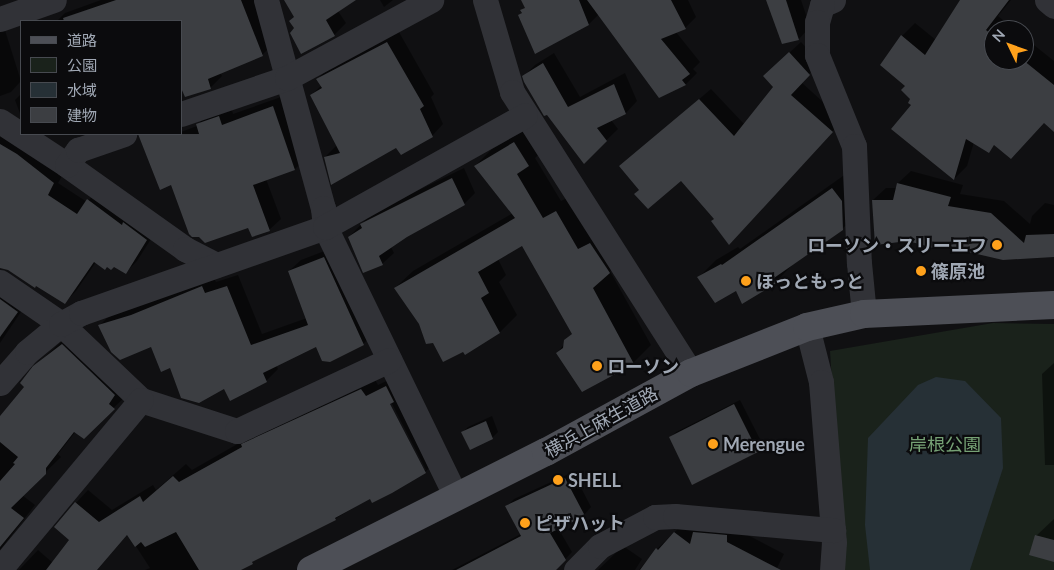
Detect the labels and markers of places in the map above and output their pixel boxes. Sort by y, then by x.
place label: ローソン・スリーエフ [807,234,987,256]
marker: ローソン・スリーエフ [991,239,1003,251]
place label: 篠原池 [931,260,985,282]
marker: 篠原池 [915,265,927,277]
place label: ほっともっと [756,270,864,292]
marker: ほっともっと [740,275,752,287]
place label: ローソン [607,355,679,377]
marker: ローソン [591,360,603,372]
place label: Merengue [723,433,805,455]
marker: Merengue [707,438,719,450]
place label: SHELL [568,469,621,491]
marker: SHELL [552,474,564,486]
place label: ピザハット [535,512,625,534]
marker: ピザハット [519,517,531,529]

